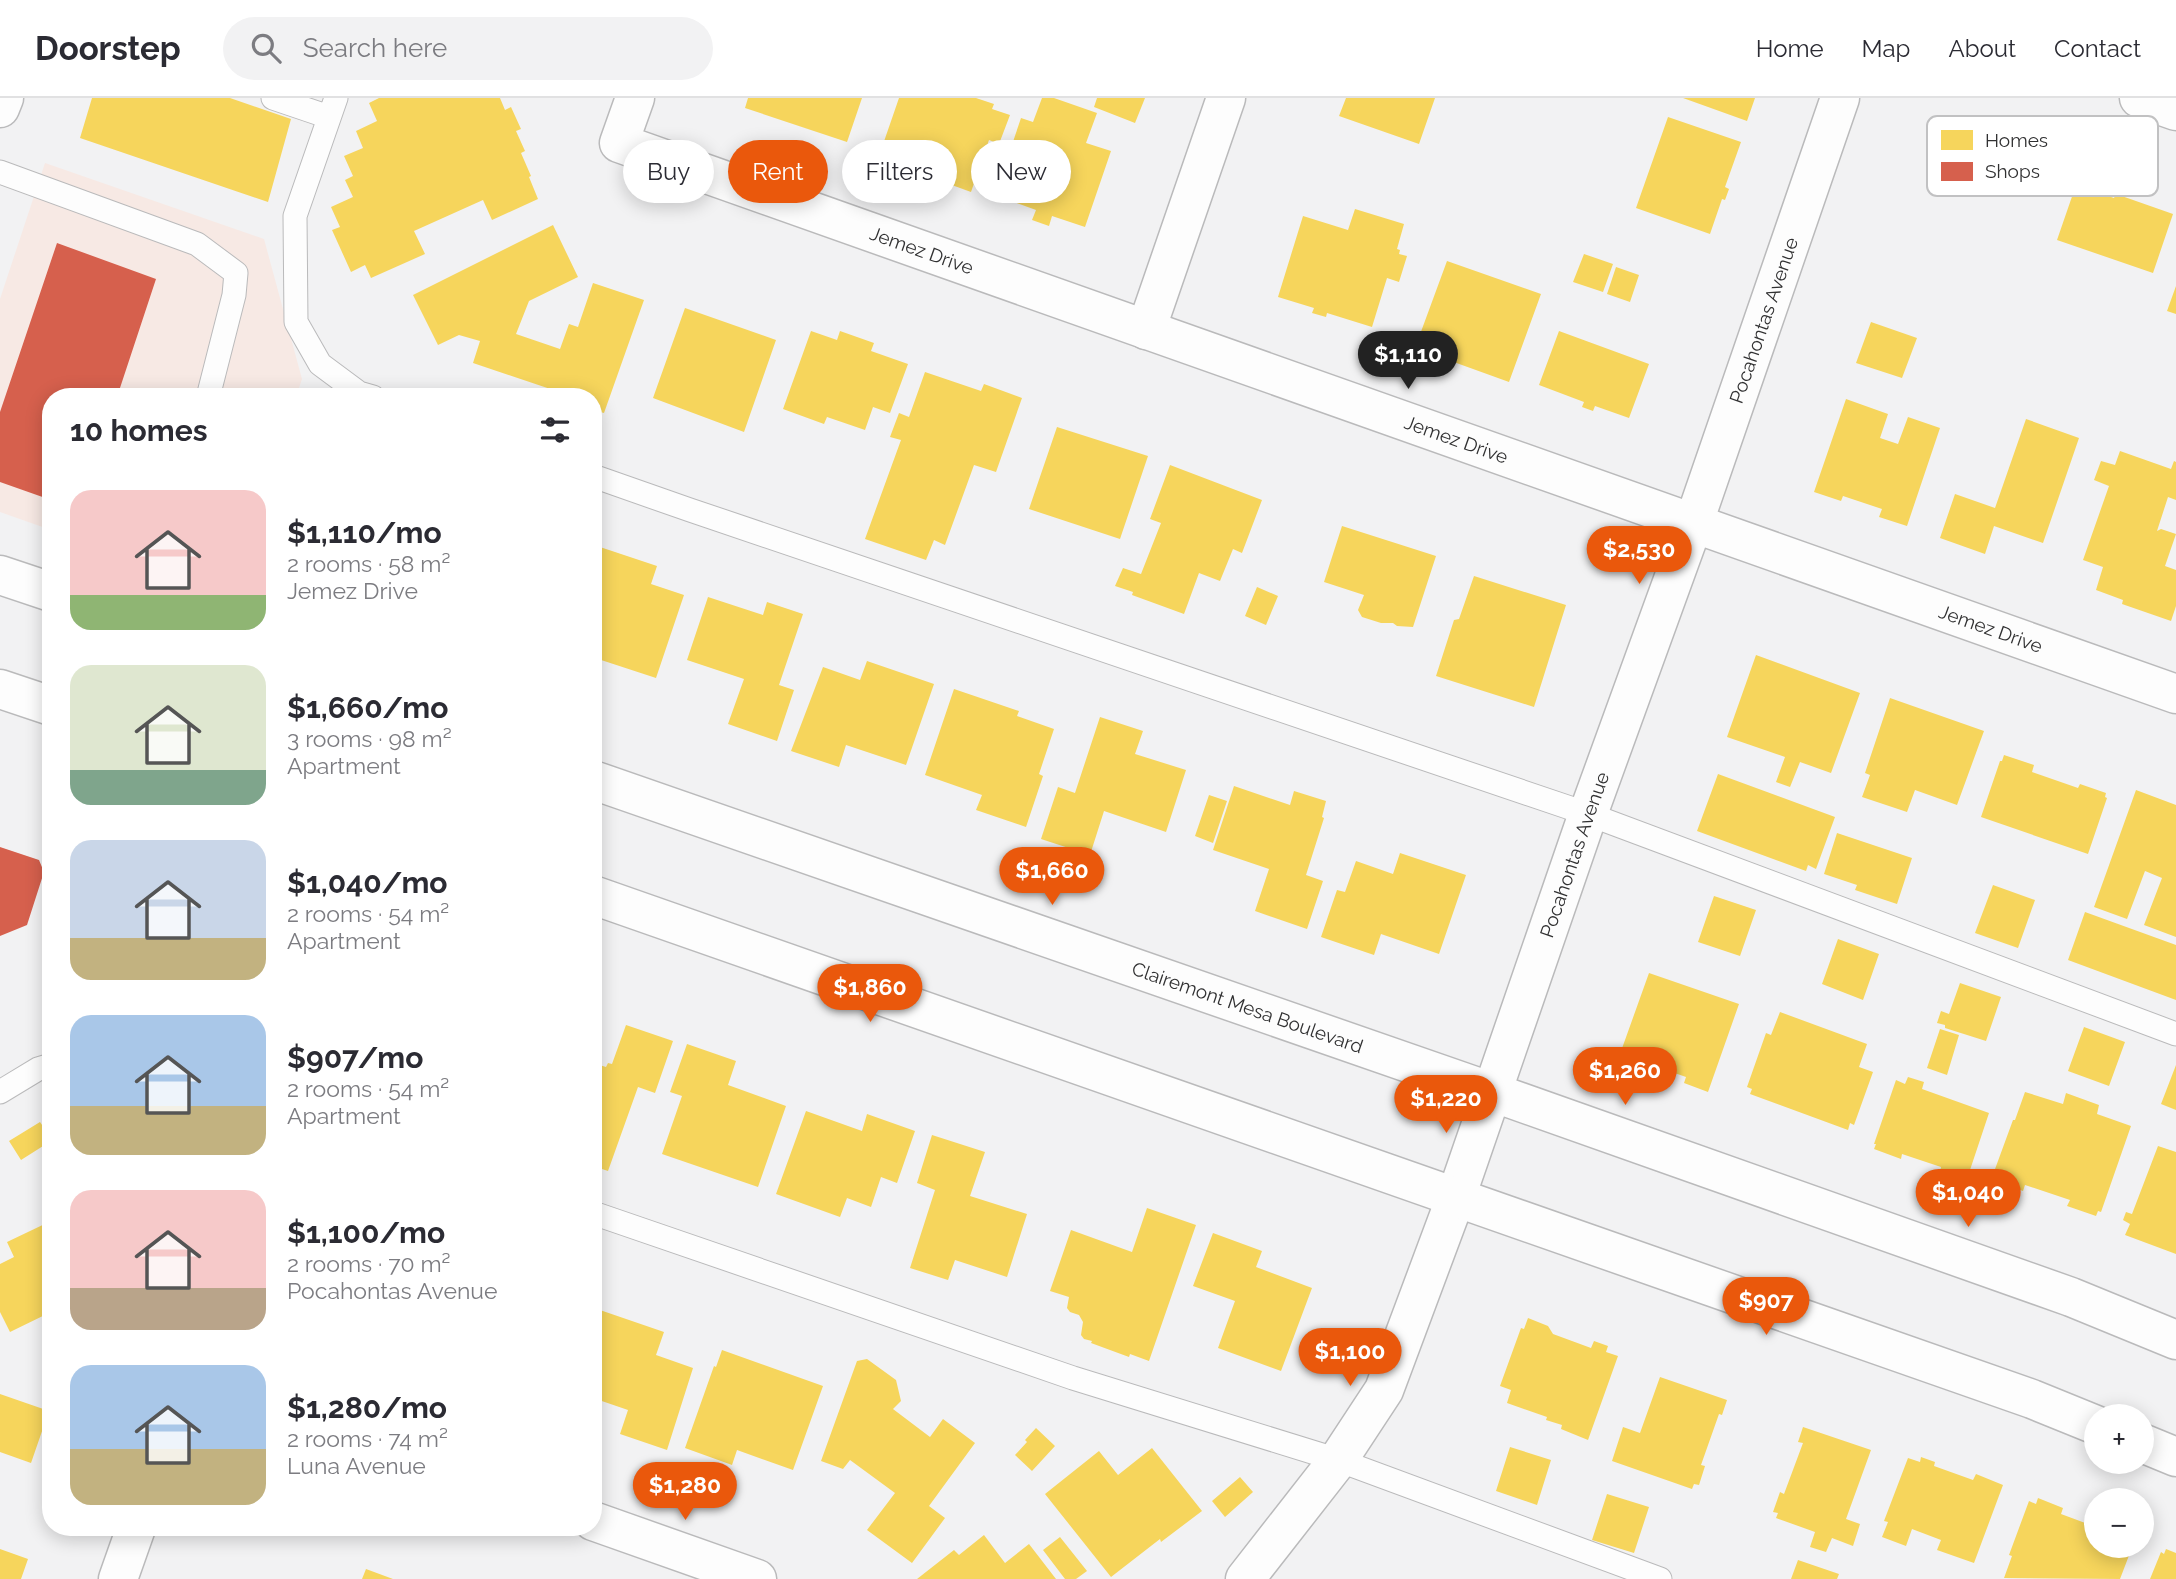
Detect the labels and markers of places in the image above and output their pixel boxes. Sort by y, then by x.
pin: $1,110 [1351,331,1465,391]
pin: $2,530 [1582,526,1696,586]
pin: $1,660 [995,848,1109,907]
pin: $1,860 [813,964,927,1024]
pin: $1,260 [1568,1048,1682,1107]
pin: $1,220 [1389,1076,1503,1135]
pin: $1,040 [1911,1170,2025,1229]
pin: $907 [1725,1278,1807,1337]
pin: $1,100 [1293,1328,1407,1388]
pin: $1,280 [628,1462,742,1522]

